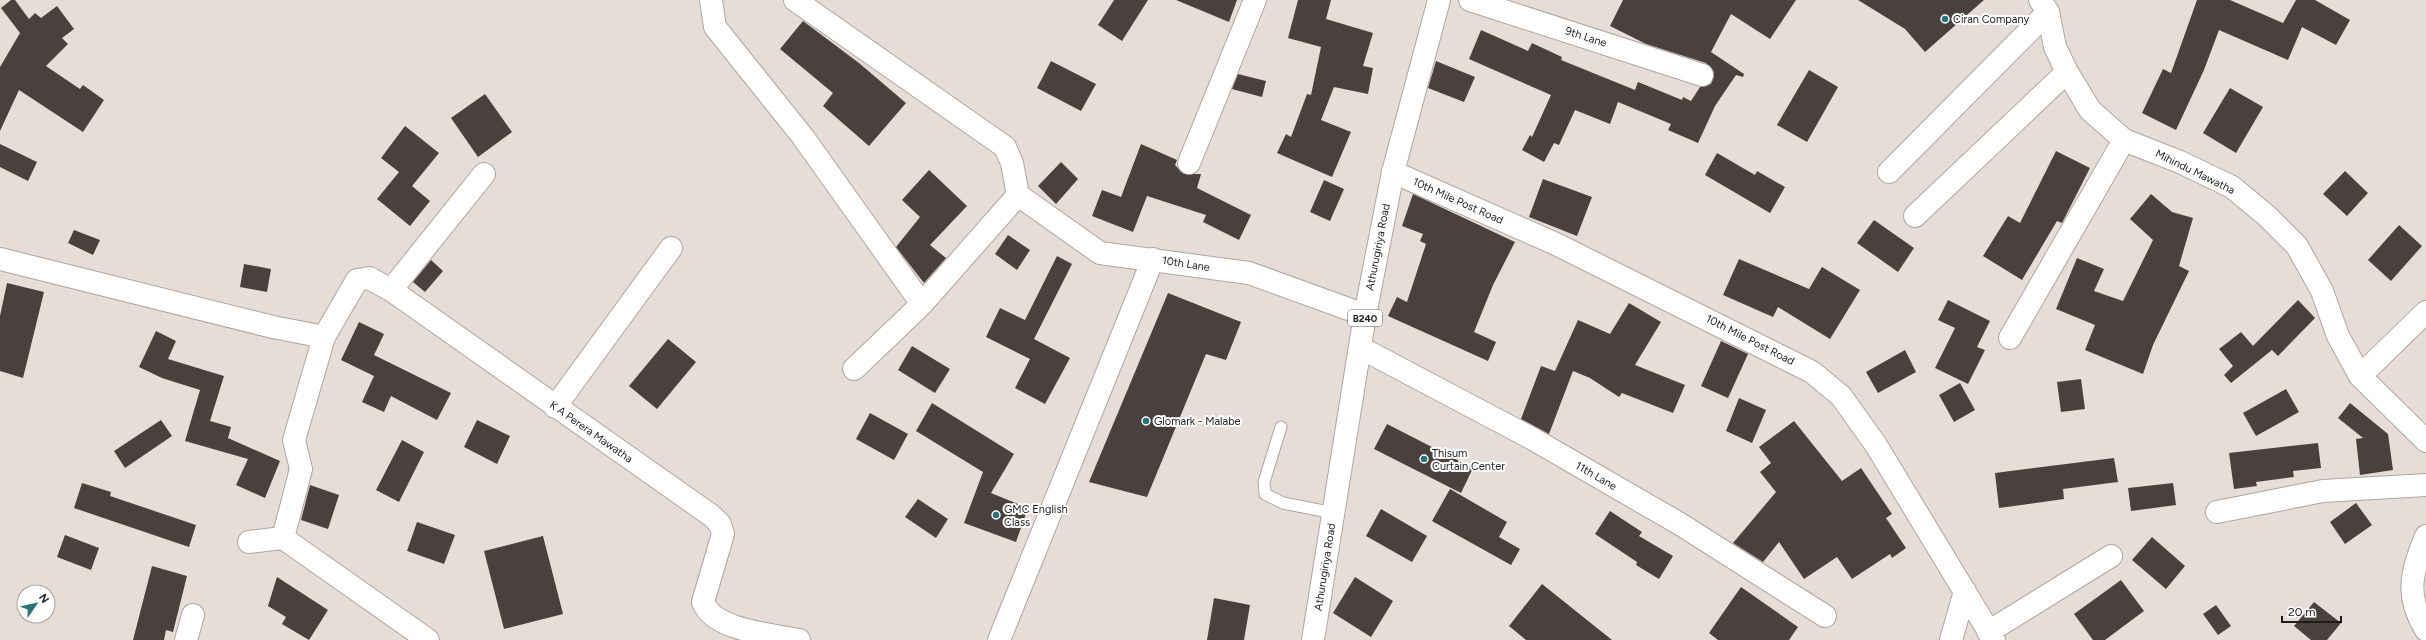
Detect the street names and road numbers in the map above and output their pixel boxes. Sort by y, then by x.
street label: 9th Lane [1564,24,1608,50]
street label: Mihindu Mawatha [2153,147,2237,197]
street label: 10th Mile Post Road [1411,175,1505,227]
street label: Athurugiriya Road [1363,202,1393,292]
street label: 10th Lane [1161,254,1211,274]
road number: B240 [1348,310,1382,326]
street label: 10th Mile Post Road [1704,312,1796,368]
street label: K A Perera Mawatha [547,398,635,466]
street label: 11th Lane [1573,459,1619,493]
street label: Athurugiriya Road [1312,522,1338,612]

